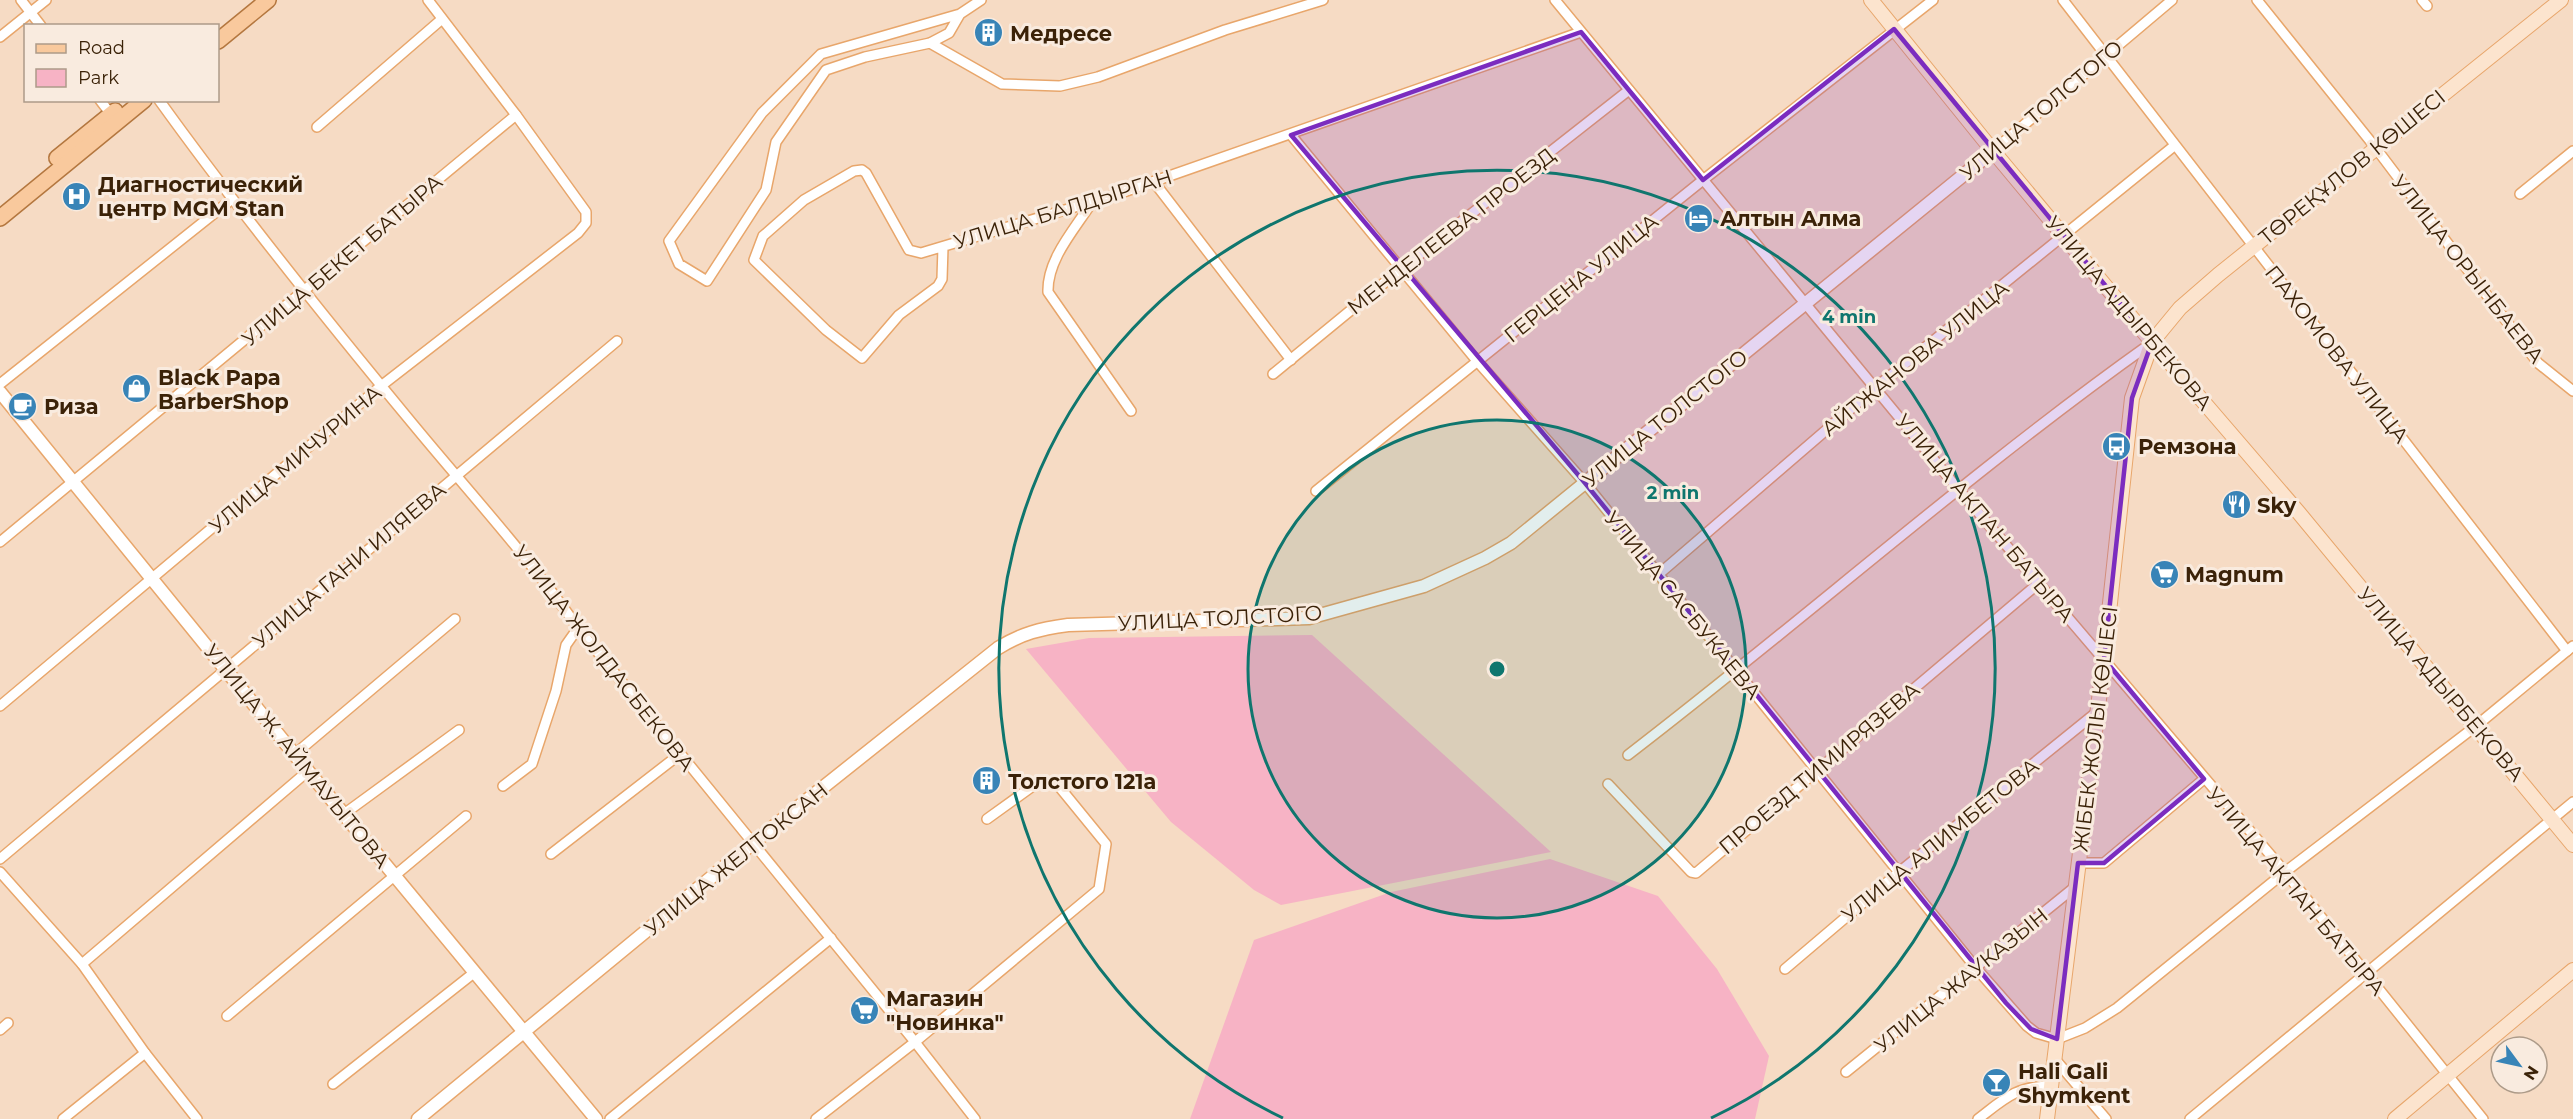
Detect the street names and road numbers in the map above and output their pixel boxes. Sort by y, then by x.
street label: УЛИЦА ТОЛСТОГО [1955,35,2127,185]
street label: ТӨРЕҚҰЛОВ КӨШЕСІ [2254,84,2450,250]
street label: МЕНДЕЛЕЕВА ПРОЕЗД [1342,142,1560,320]
street label: УЛИЦА БАЛДЫРГАН [951,164,1175,254]
street label: УЛИЦА БЕКЕТ БАТЫРА [237,169,448,351]
street label: УЛИЦА ОРЫНБАЕВА [2387,170,2550,369]
street label: ГЕРЦЕНА УЛИЦА [1499,208,1663,348]
street label: УЛИЦА АДЫРБЕКОВА [2040,211,2218,416]
street label: ПАХОМОВА УЛИЦА [2260,260,2414,448]
street label: АЙТЖАНОВА УЛИЦА [1816,275,2014,441]
street label: УЛИЦА ТОЛСТОГО [1578,344,1752,492]
street label: УЛИЦА МИЧУРИНА [204,379,386,538]
street label: УЛИЦА АКПАН БАТЫРА [1890,409,2080,628]
street label: УЛИЦА ГАНИ ИЛЯЕВА [247,477,451,653]
street label: УЛИЦА САСБУКАЕВА [1599,506,1767,704]
street label: УЛИЦА ЖОЛДАСБЕКОВА [508,540,700,776]
street label: УЛИЦА АДЫРБЕКОВА [2352,582,2530,787]
street label: УЛИЦА ТОЛСТОГО [1117,600,1323,636]
street label: ЖІБЕК ЖОЛЫ КӨШЕСІ [2067,605,2123,853]
street label: УЛИЦА Ж. АЙМАУЫТОВА [199,639,395,873]
street label: ПРОЕЗД ТИМИРЯЗЕВА [1714,676,1925,859]
street label: УЛИЦА АЛИМБЕТОВА [1837,753,2044,927]
street label: УЛИЦА ЖЕЛТОКСАН [639,777,833,941]
street label: УЛИЦА АКПАН БАТЫРА [2201,782,2391,1001]
street label: УЛИЦА ЖАУКАЗЫН [1869,902,2053,1058]

